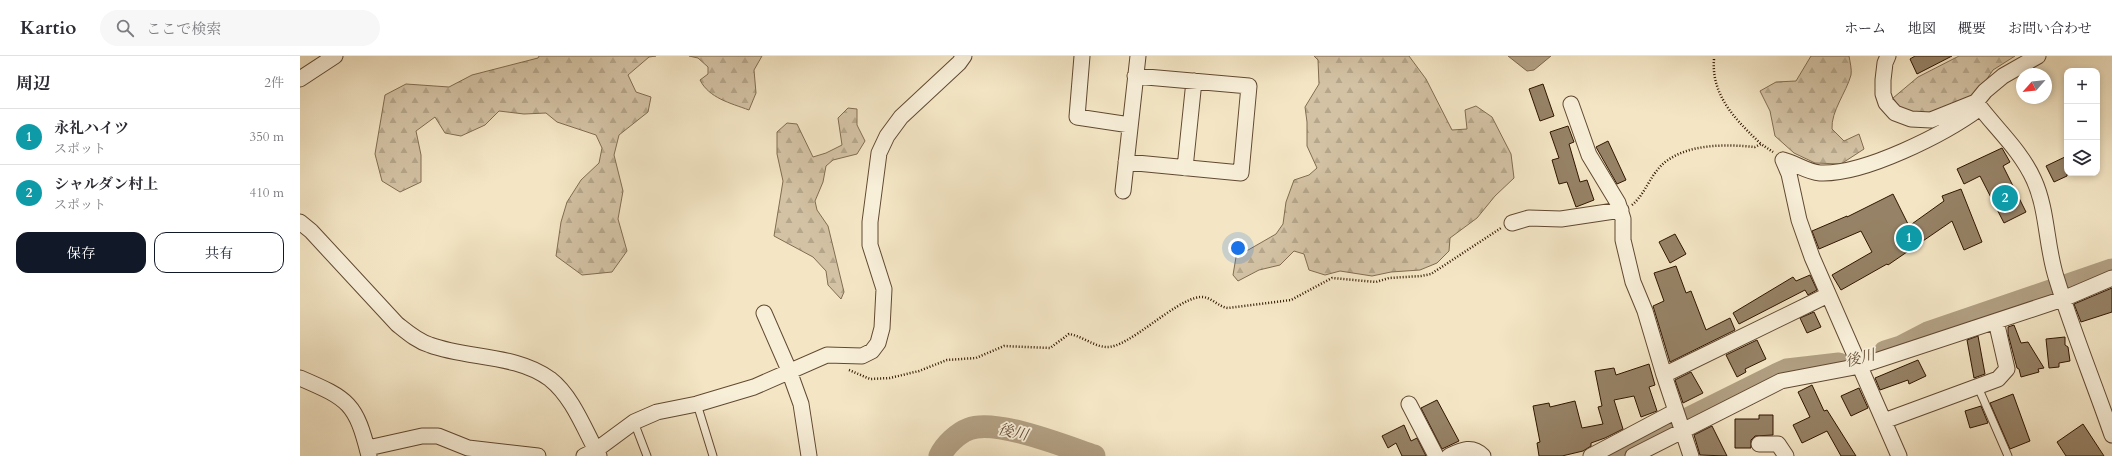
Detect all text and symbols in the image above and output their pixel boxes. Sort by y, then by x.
search box [100,10,380,46]
text: Kartio [20,15,76,41]
icon: search [114,17,136,39]
text: ここで検索 [146,19,221,39]
text: ホーム [1844,19,1886,38]
text: 地図 [1908,19,1936,38]
text: 概要 [1958,19,1986,38]
text: お問い合わせ [2008,19,2092,38]
north arrow [2016,68,2052,104]
map controls [2064,68,2100,176]
button: + [2064,68,2100,104]
text: 周辺 [16,72,50,95]
text: 2件 [264,74,284,92]
button: − [2064,104,2100,140]
text: 永礼ハイツ [54,118,129,138]
text: 1 [26,128,32,146]
text: 350 m [250,128,284,146]
text: スポット [54,140,106,158]
button: layers [2064,140,2100,176]
text: シャルダン村上 [54,174,158,194]
pin: 2 [1992,183,2018,213]
text: 2 [26,184,32,202]
text: 410 m [250,184,284,202]
text: スポット [54,196,106,214]
pin: 1 [1896,223,1922,253]
button: 保存 [16,232,146,273]
button: 共有 [154,232,284,273]
your location [1228,238,1248,258]
water label: 後川 [1843,344,1879,371]
water label: 後川 [996,419,1032,446]

